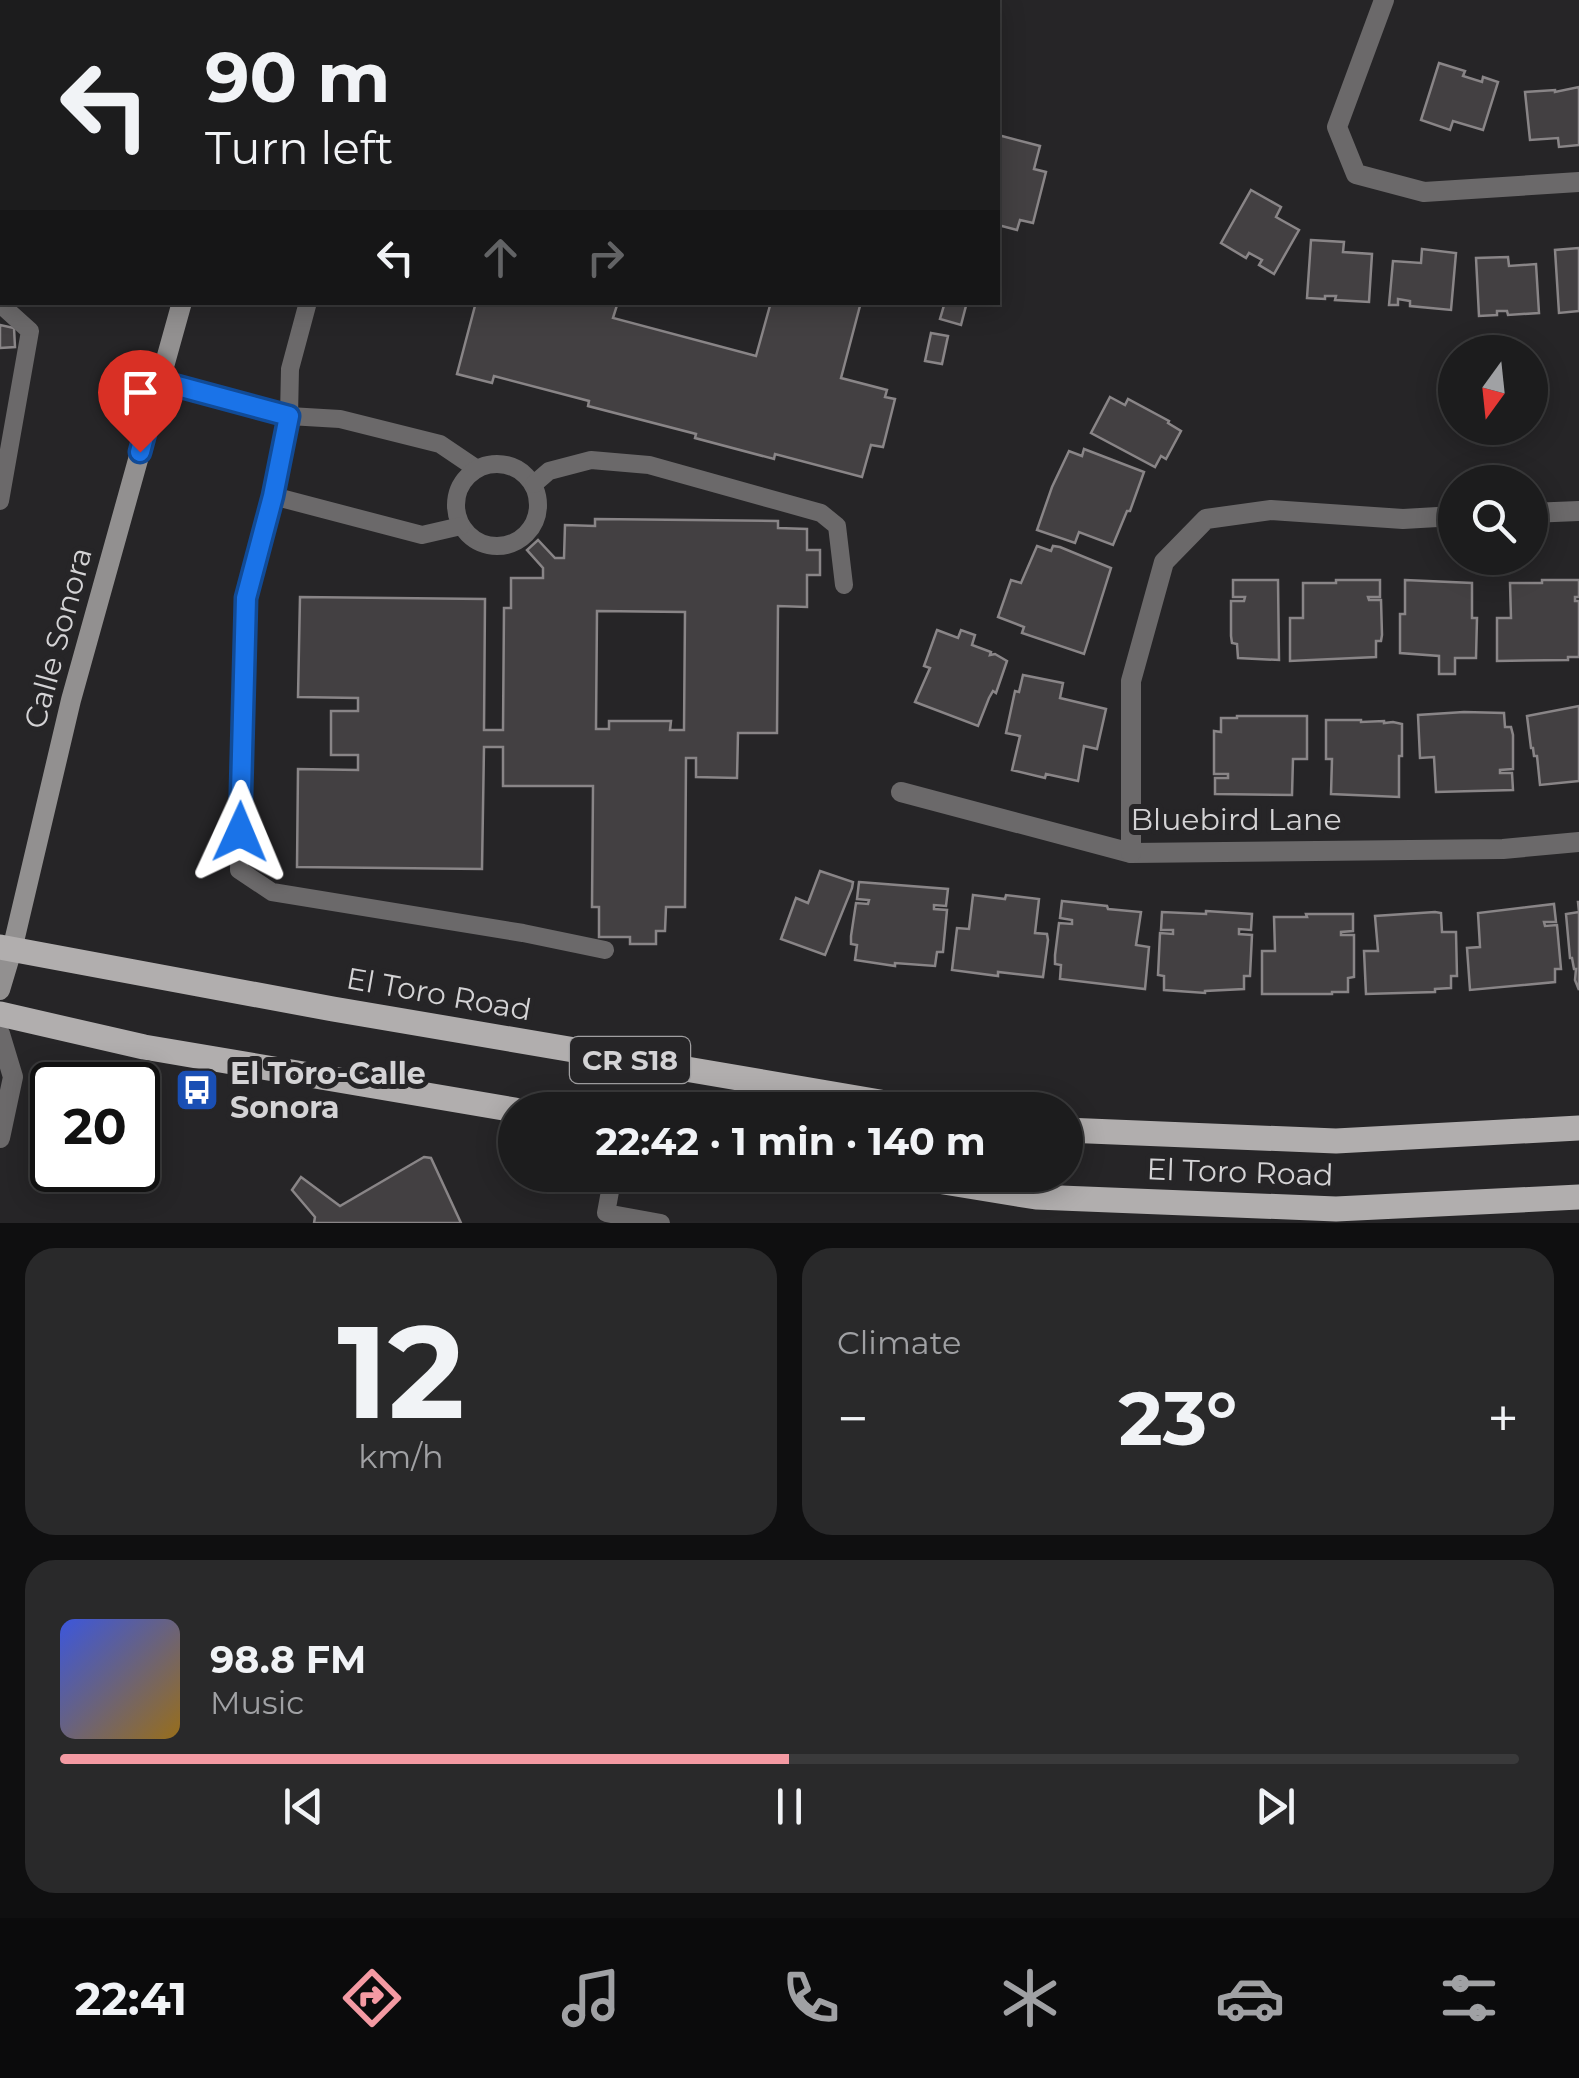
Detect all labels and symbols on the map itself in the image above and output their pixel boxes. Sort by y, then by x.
north arrow [1438,335,1548,445]
pin [98,350,183,453]
street label: Calle Sonora [16,544,100,732]
position arrow [188,780,292,884]
street label: Bluebird Lane [1131,801,1342,838]
street label: El Toro Road [344,960,534,1028]
road number: CR S18 [570,1037,690,1083]
place label: El Toro-Calle Sonora [230,1055,426,1126]
speed limit sign: 20 [30,1062,160,1192]
bus stop icon: El Toro-Calle Sonora [174,1067,220,1113]
street label: El Toro Road [1146,1150,1334,1194]

